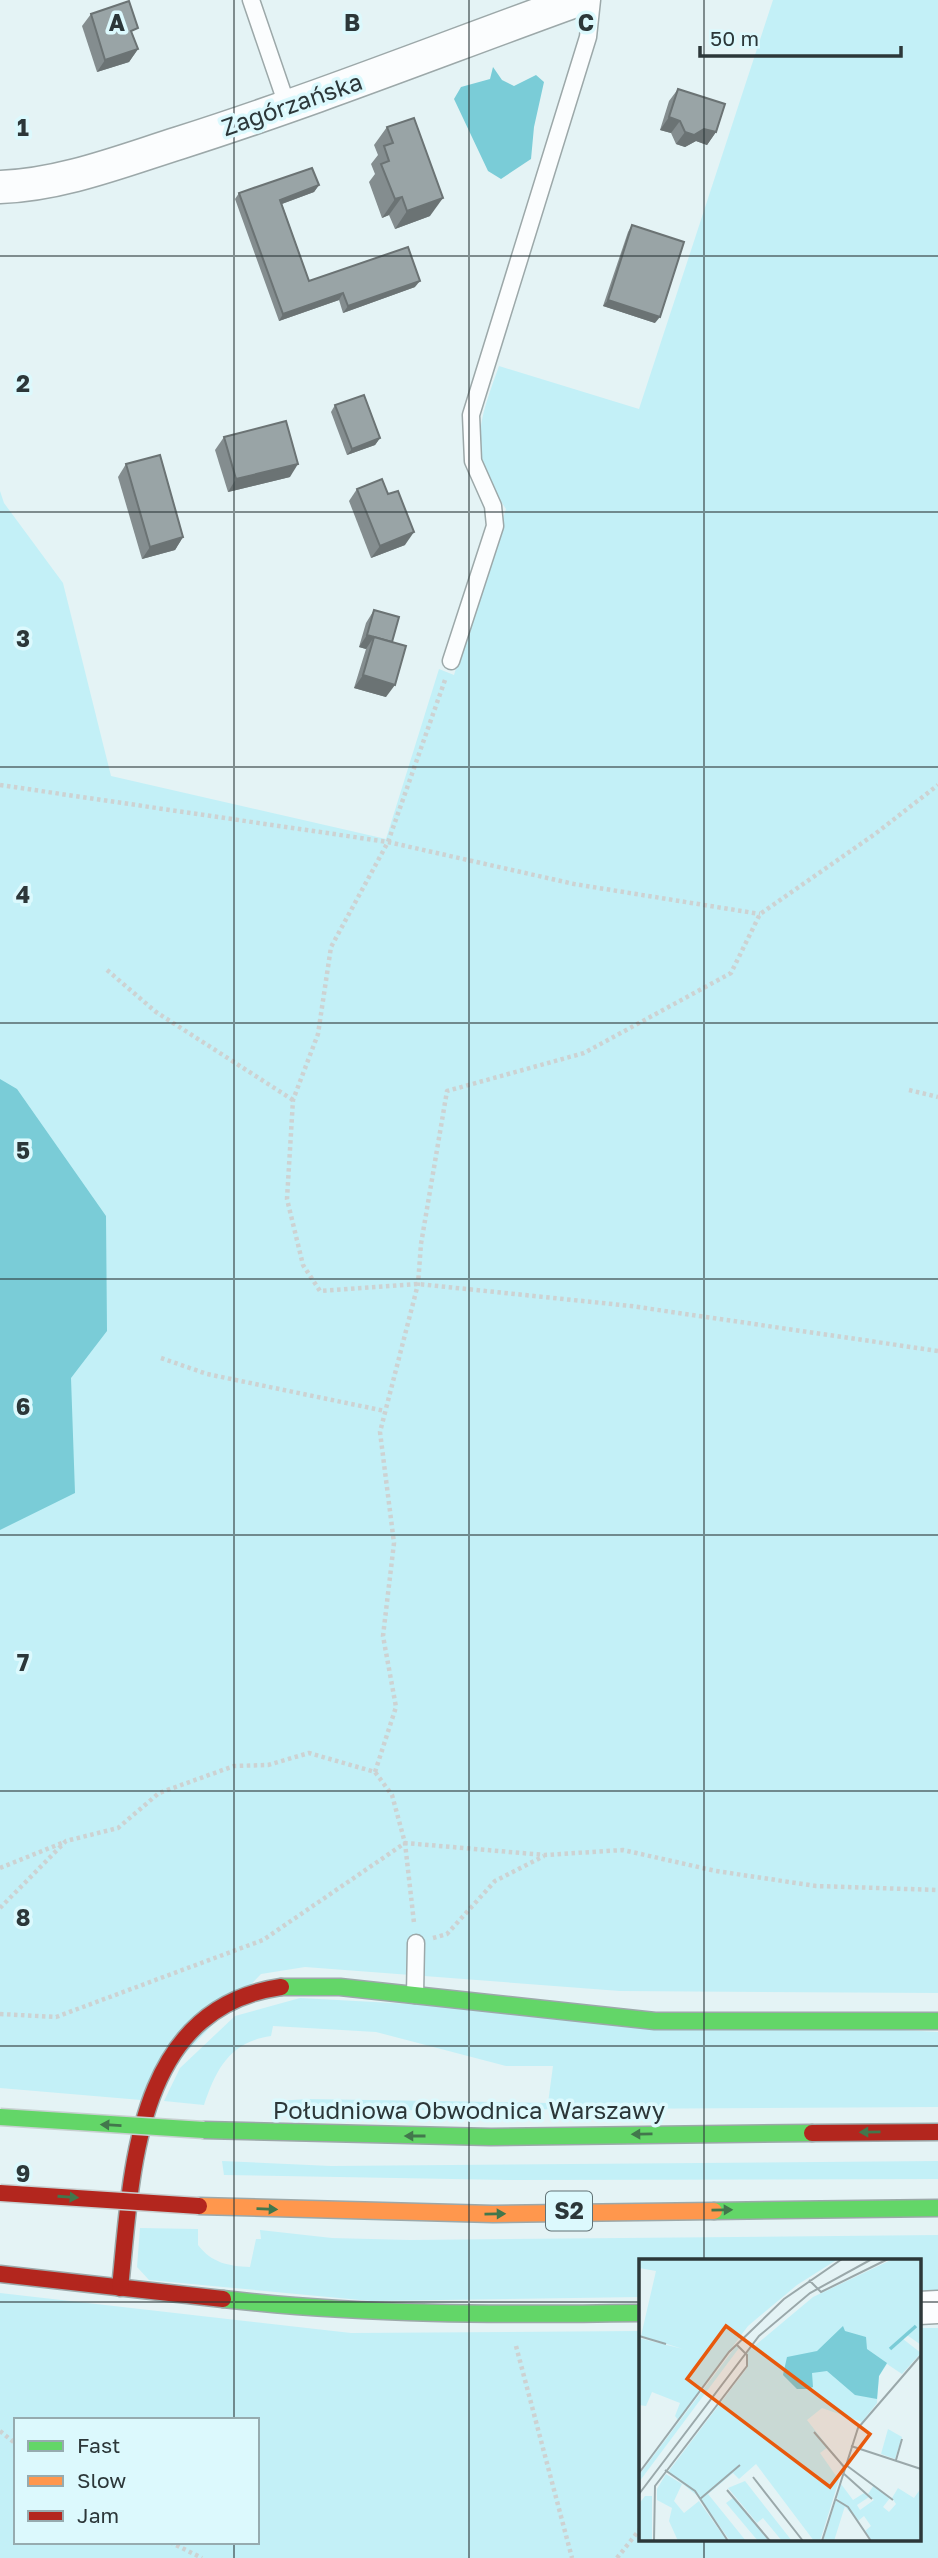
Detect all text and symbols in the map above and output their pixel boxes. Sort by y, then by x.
text: A [109,8,126,36]
text: B [344,8,360,36]
text: C [578,8,594,36]
scale bar [700,14,901,58]
text: 50 m [710,25,759,51]
street label: Zagórzańska [217,66,366,141]
text: 1 [17,113,29,141]
text: 2 [16,369,30,397]
text: 3 [16,624,30,652]
text: 4 [16,880,30,908]
text: 5 [16,1136,30,1164]
text: 6 [16,1392,30,1420]
text: 7 [17,1648,29,1676]
text: 8 [16,1903,30,1931]
street label: Południowa Obwodnica Warszawy [273,2095,665,2124]
one-way arrow [100,2119,122,2130]
one-way arrow [859,2126,881,2138]
one-way arrow [631,2129,653,2140]
one-way arrow [404,2130,426,2142]
text: 9 [16,2159,30,2187]
one-way arrow [57,2192,79,2203]
road number: S2 [546,2192,592,2230]
one-way arrow [257,2203,279,2214]
one-way arrow [712,2205,734,2216]
one-way arrow [484,2208,506,2219]
inset map [639,2259,920,2540]
legend [14,2418,259,2544]
text: Fast [77,2432,120,2458]
text: Slow [77,2467,126,2493]
text: Jam [77,2502,119,2528]

